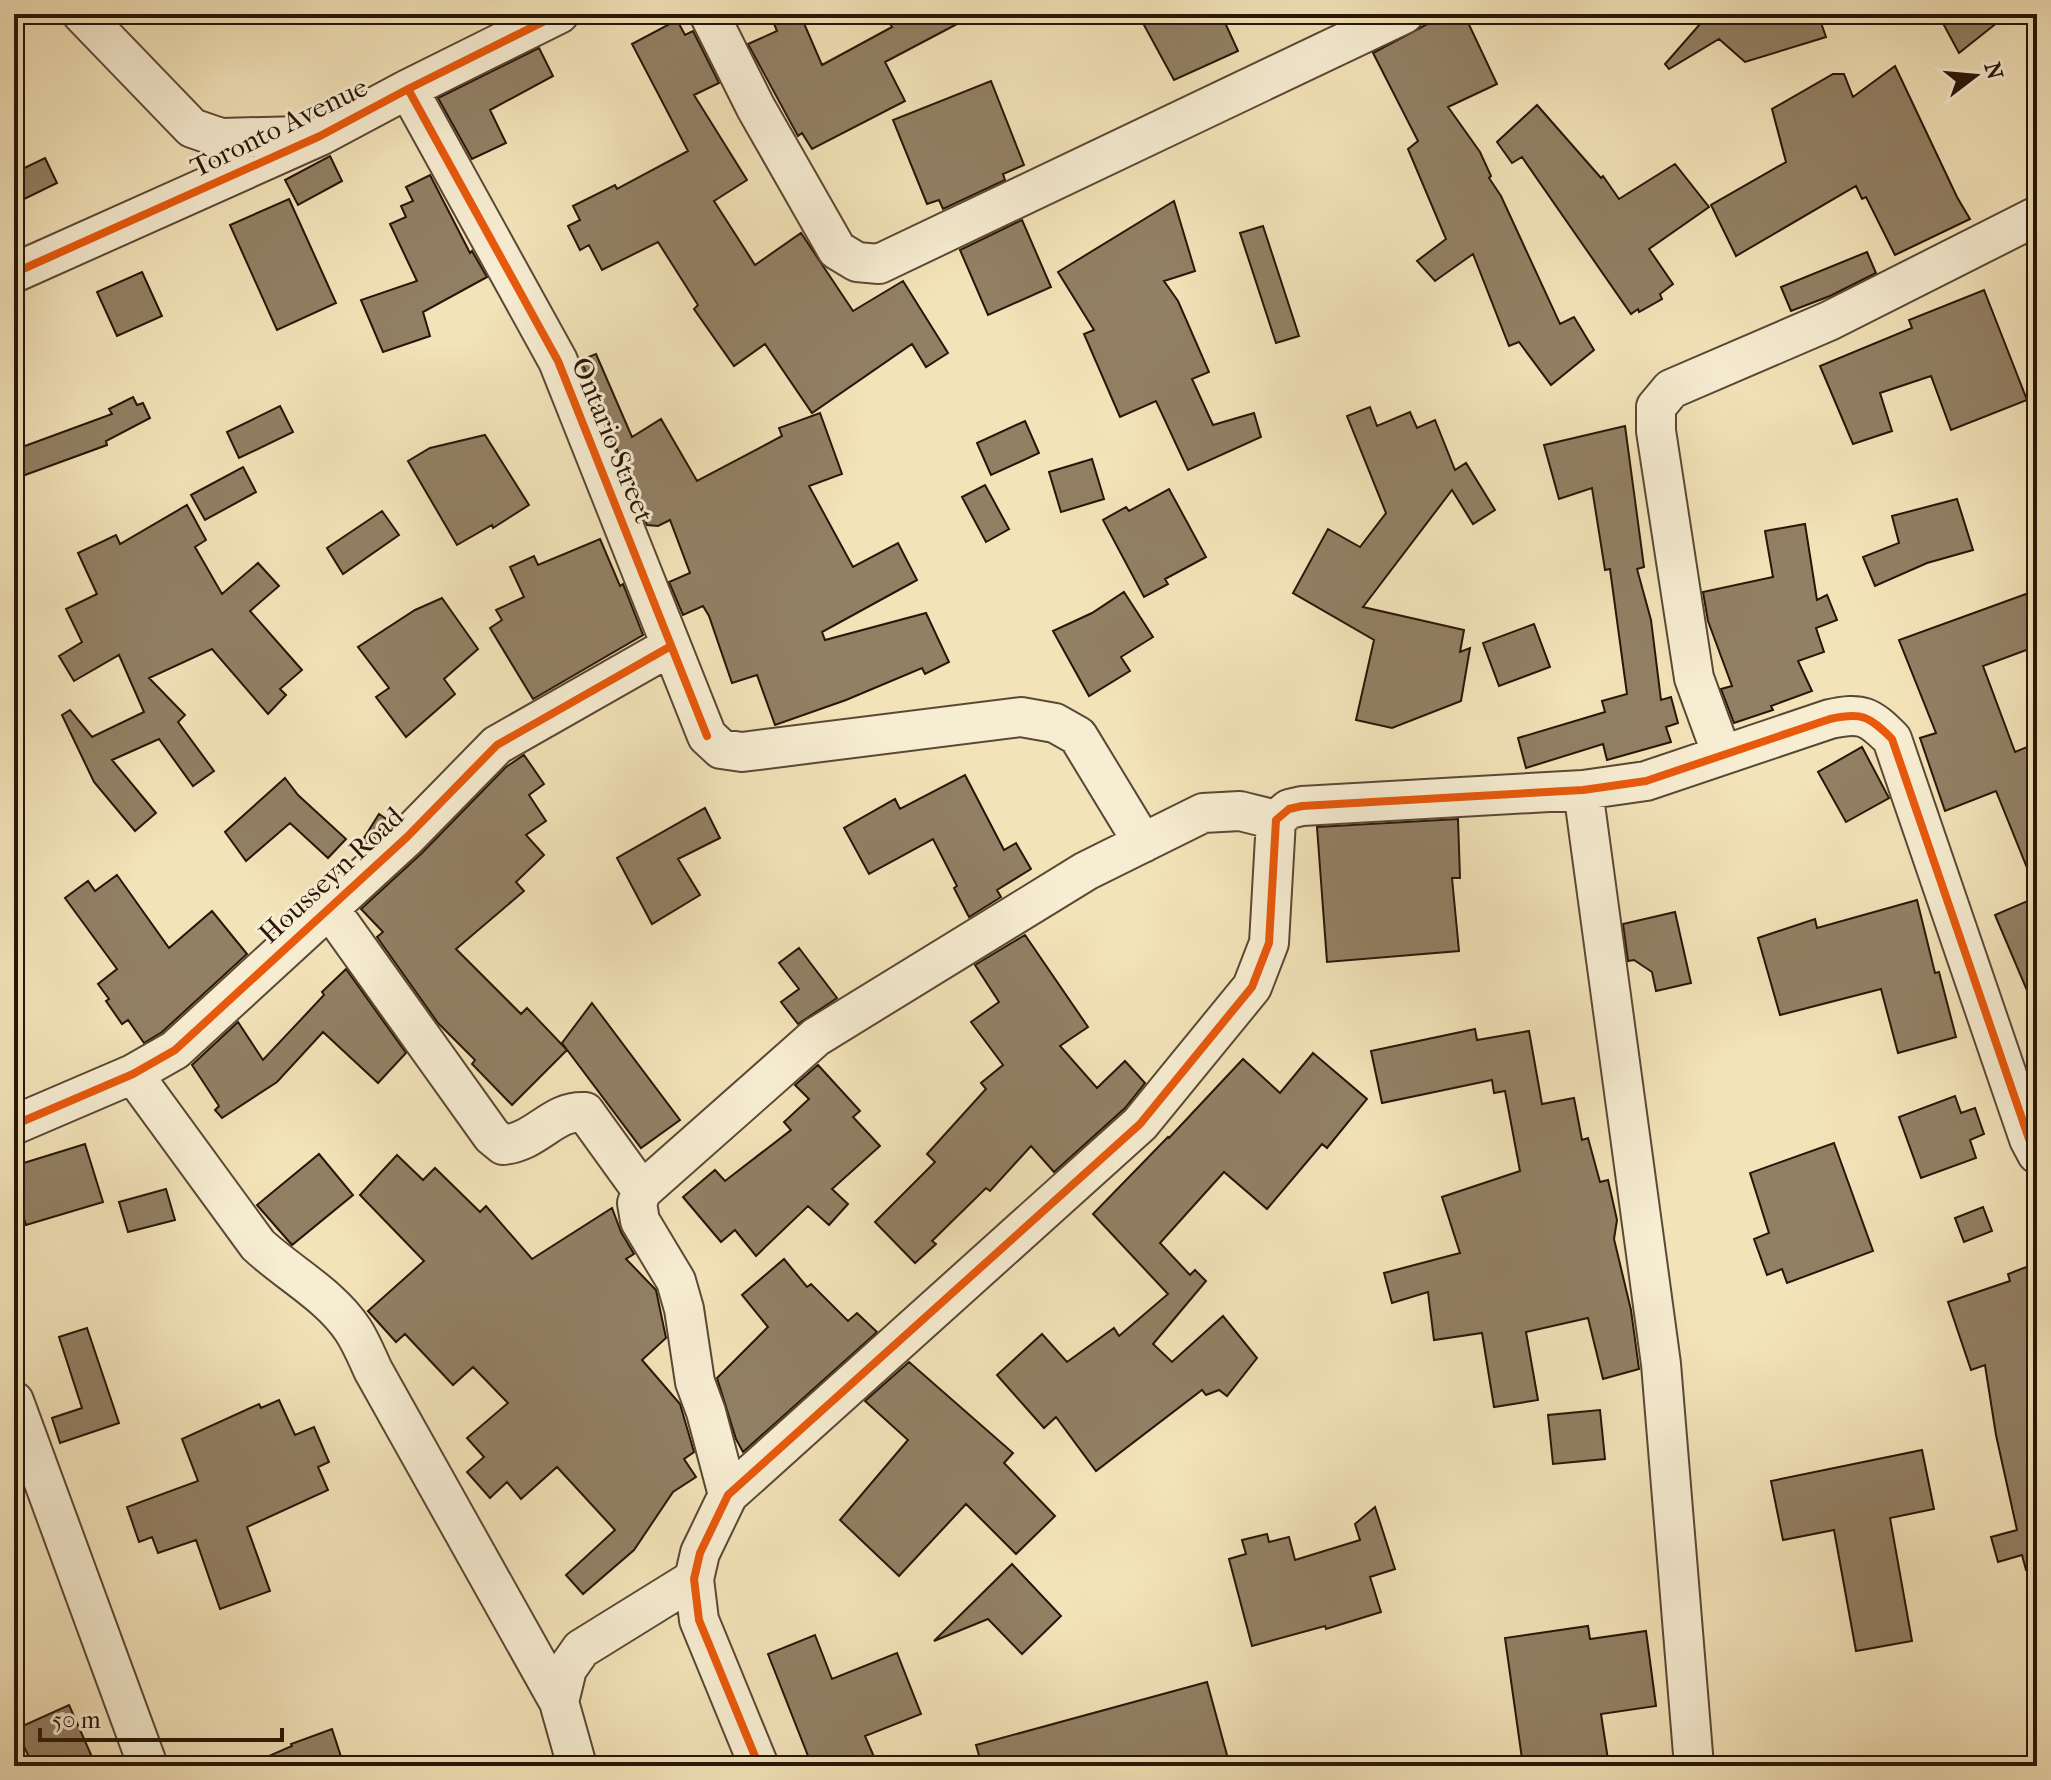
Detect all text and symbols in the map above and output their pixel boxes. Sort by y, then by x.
north arrow [1935,36,2015,116]
text: N [1978,59,2008,83]
street label: Toronto Avenue [185,70,373,184]
street label: Ontario Street [565,353,661,527]
street label: Housseyn Road [252,799,410,950]
scale bar [40,1692,282,1742]
text: 50 m [52,1706,101,1734]

